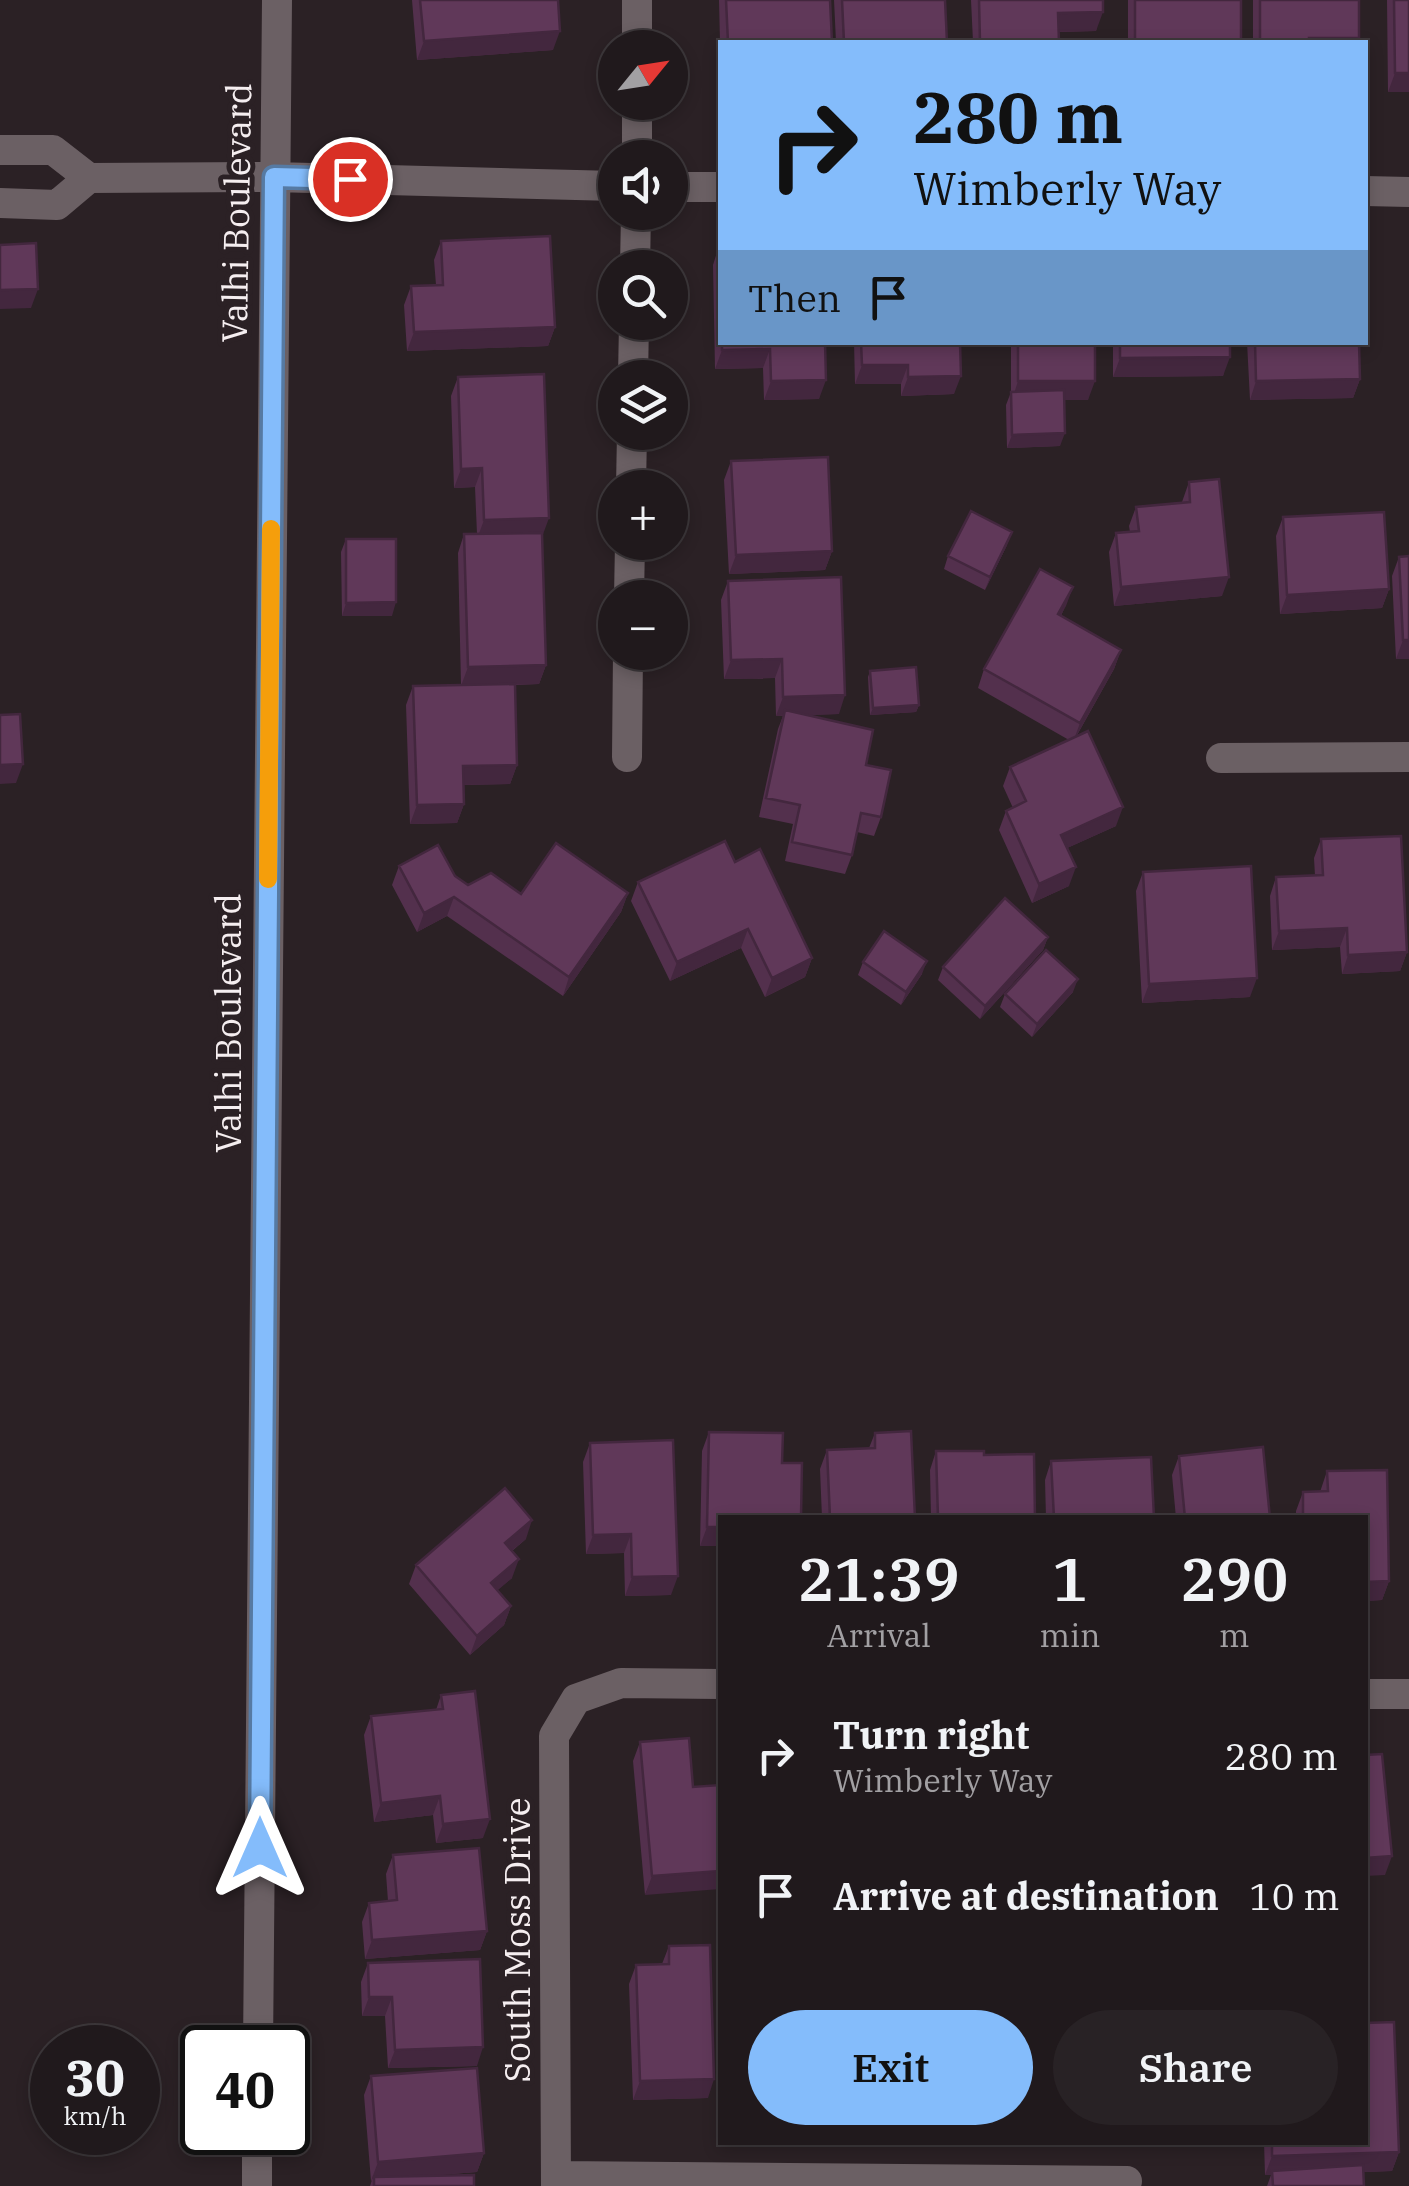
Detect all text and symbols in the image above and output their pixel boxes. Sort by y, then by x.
north arrow [598,30,688,120]
map controls [598,30,688,670]
text: 280 m [913,71,1123,162]
icon: right [748,80,878,210]
street label: Valhi Boulevard [211,83,261,343]
pin [308,137,393,222]
button: sound [598,140,688,230]
icon: arrive [323,152,378,207]
text: Wimberly Way [913,159,1221,217]
button: search [598,250,688,340]
icon: arrive [861,270,916,325]
text: Then [748,273,841,322]
button: layers [598,360,688,450]
button: + [598,470,688,560]
button: − [598,580,688,670]
street label: Valhi Boulevard [205,893,251,1153]
text: 21:39 [798,1539,960,1618]
text: 1 [1052,1539,1088,1618]
text: 290 [1180,1539,1288,1618]
text: Arrival [827,1614,931,1656]
text: min [1039,1614,1100,1656]
text: m [1219,1614,1249,1656]
text: Turn right [833,1710,1029,1759]
icon: right [748,1728,803,1783]
text: 280 m [1225,1731,1338,1780]
text: Wimberly Way [833,1759,1052,1801]
position arrow [208,1796,312,1900]
street label: South Moss Drive [494,1798,540,2082]
icon: arrive [748,1868,803,1923]
text: Arrive at destination [833,1871,1219,1920]
text: 10 m [1249,1871,1340,1920]
button: Exit [748,2010,1033,2125]
button: Share [1053,2010,1338,2125]
speed limit sign: 40 [180,2025,310,2155]
text: 30 [65,2045,125,2110]
text: km/h [63,2099,127,2132]

